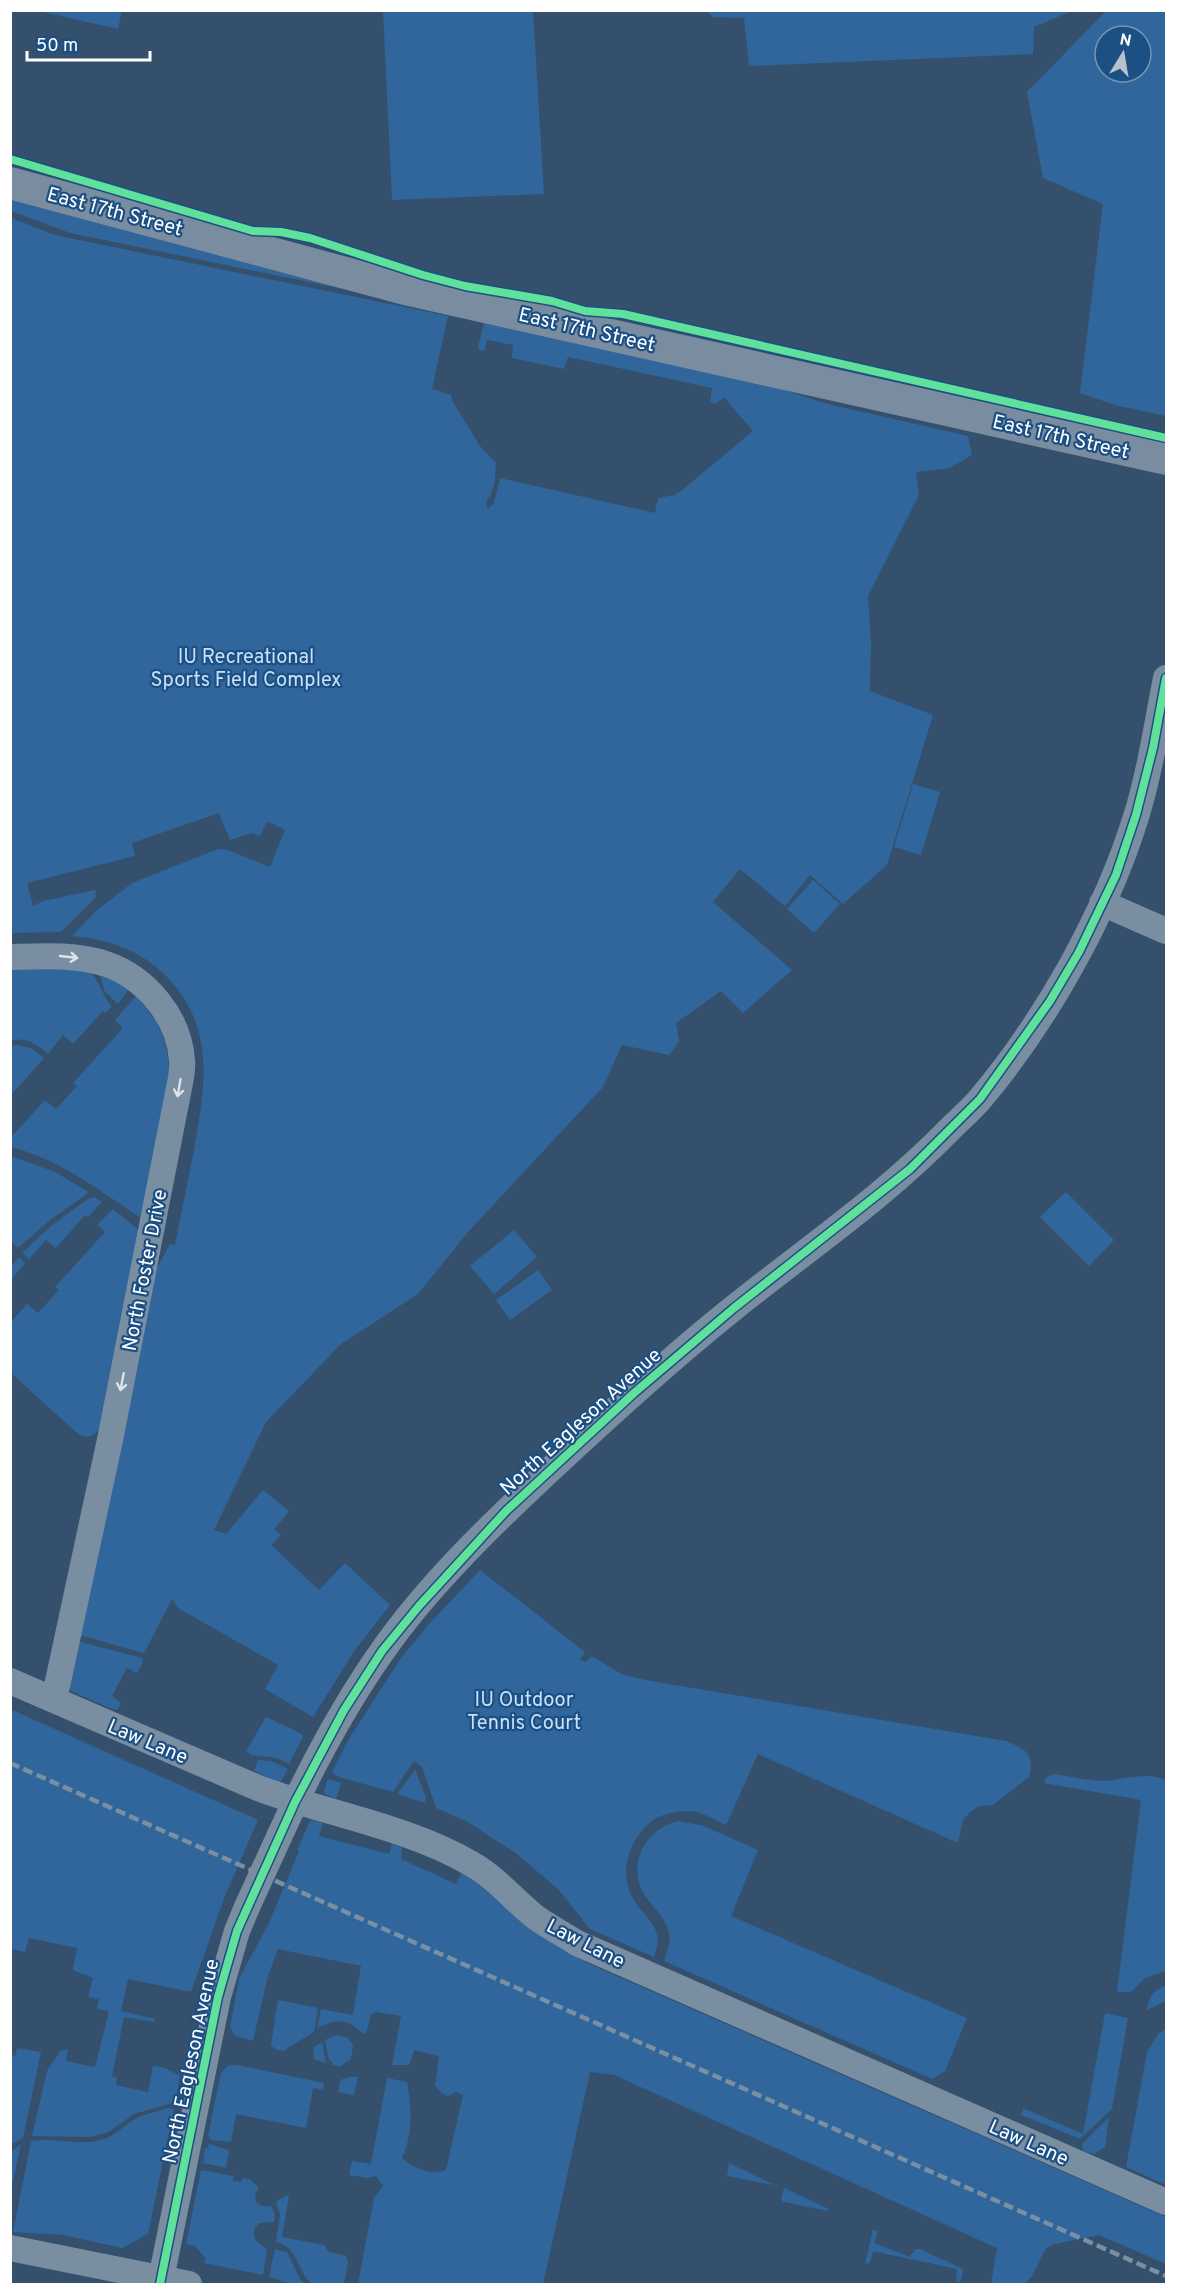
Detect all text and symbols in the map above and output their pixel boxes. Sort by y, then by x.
scale bar [27,24,150,62]
north arrow [1093,24,1153,84]
text: N [1118,30,1133,52]
text: 50 m [36,35,78,58]
street label: East 17th Street [44,182,185,244]
street label: East 17th Street [516,303,657,359]
street label: East 17th Street [990,410,1131,466]
park label: IU Recreational Sports Field Complex [151,645,341,694]
one-way arrow [58,952,78,963]
one-way arrow [173,1077,184,1097]
street label: North Foster Drive [118,1187,174,1354]
street label: North Eagleson Avenue [495,1343,668,1502]
one-way arrow [116,1372,127,1392]
park label: IU Outdoor Tennis Court [467,1688,581,1737]
street label: Law Lane [103,1714,191,1771]
street label: Law Lane [541,1914,629,1976]
street label: North Eagleson Avenue [158,1957,226,2166]
street label: Law Lane [984,2115,1072,2173]

